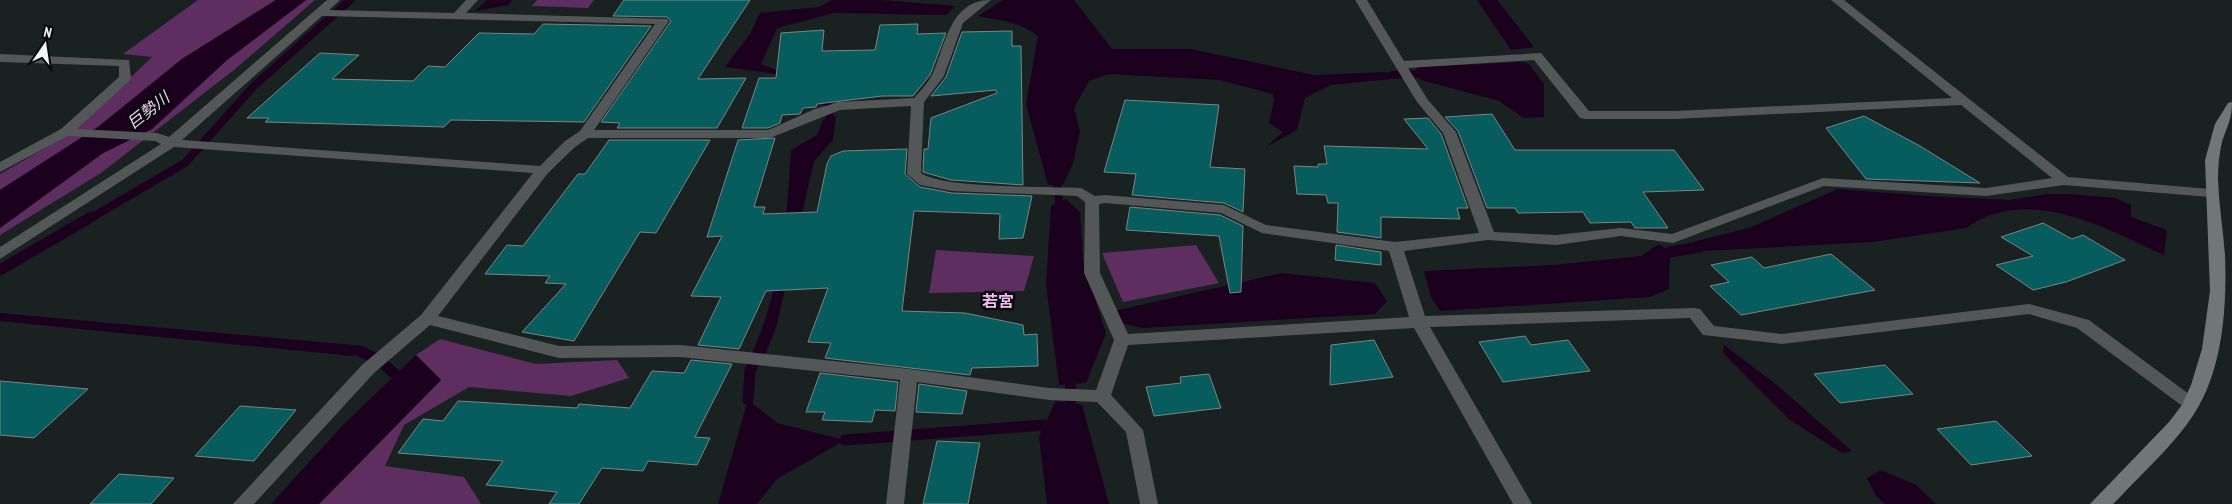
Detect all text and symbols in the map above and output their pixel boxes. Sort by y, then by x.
north arrow [20,20,70,70]
text: N [42,23,54,42]
water label: 巨勢川 [123,86,175,133]
district label: 若宮 [982,291,1014,311]

